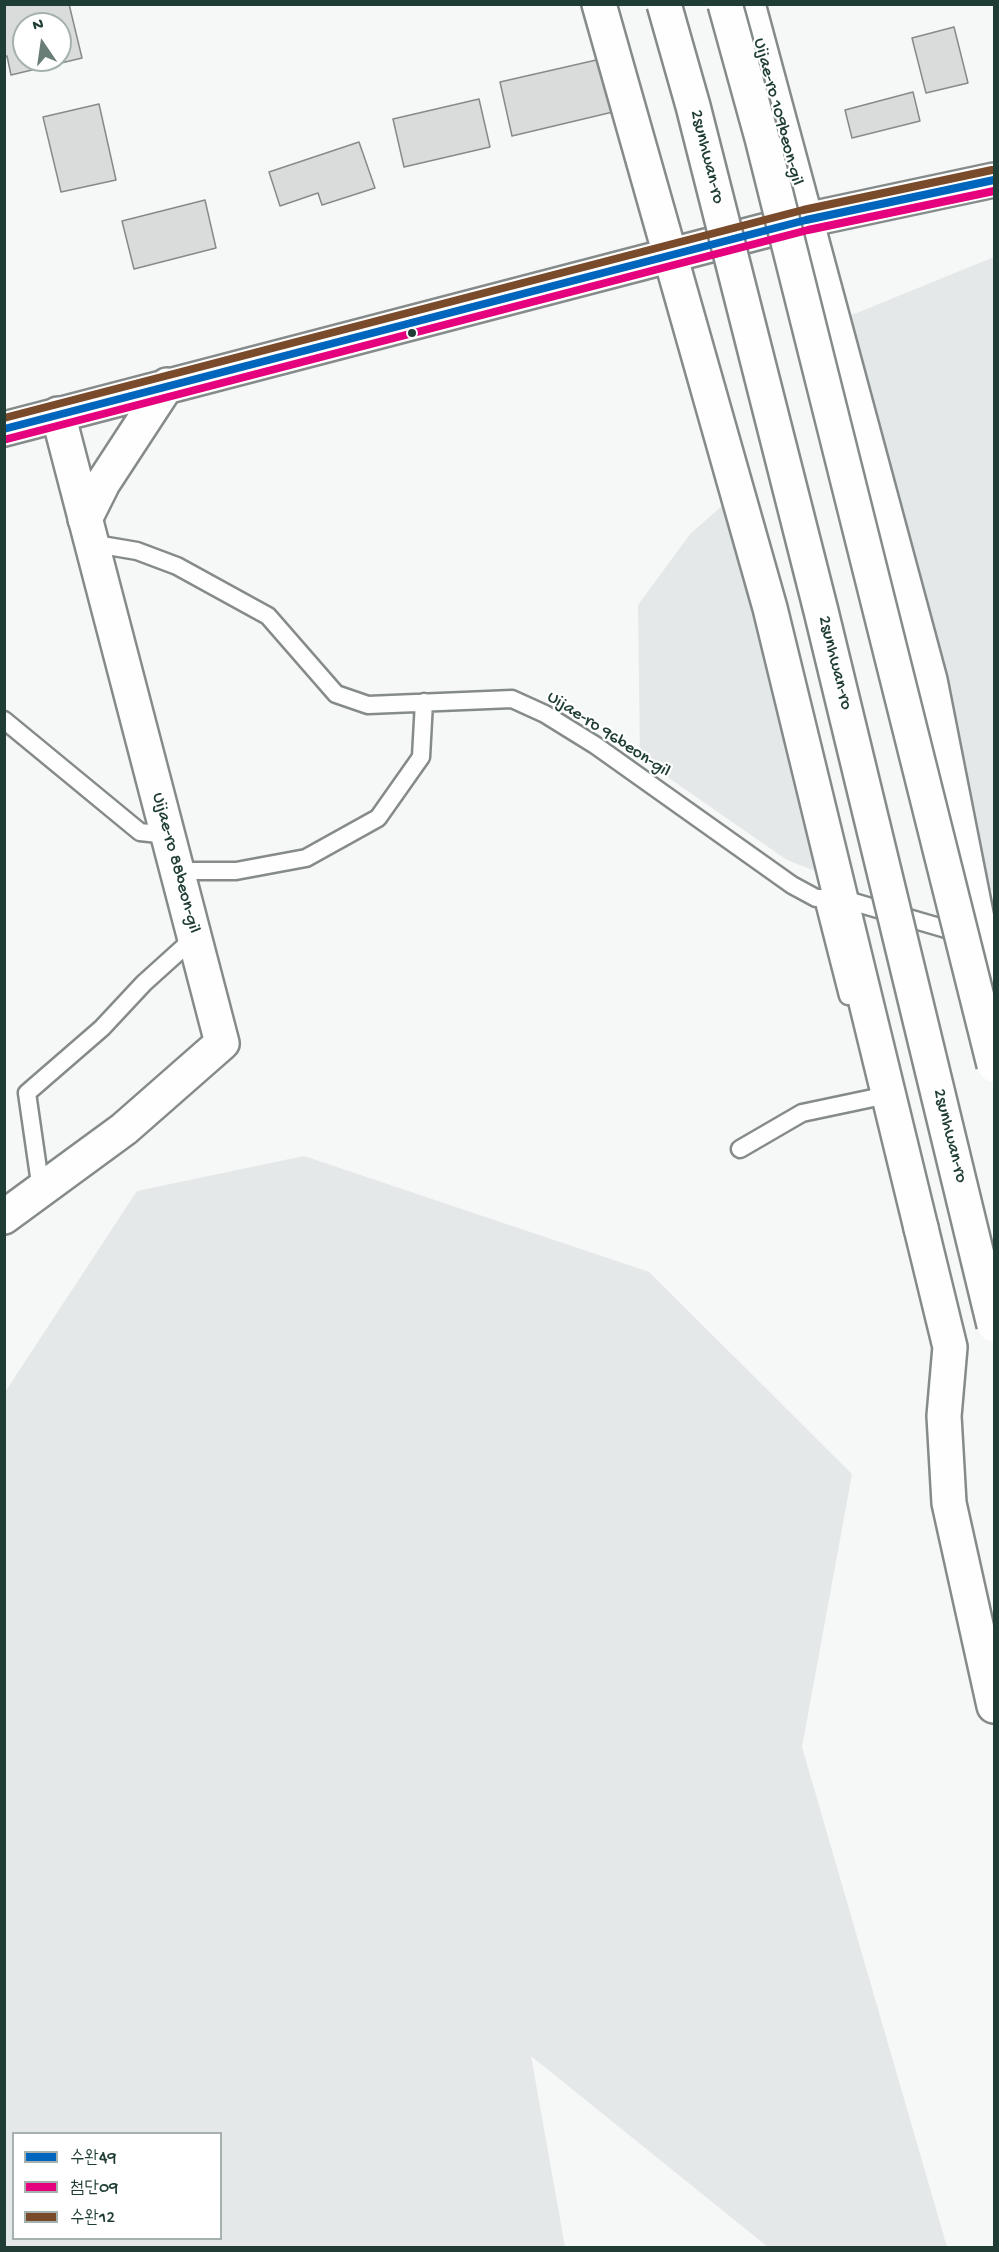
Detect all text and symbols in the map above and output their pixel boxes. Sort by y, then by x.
north arrow [12,12,72,72]
text: N [31,15,46,36]
street label: Uijae-ro 109beon-gil [747,36,807,188]
street label: 2sunhwan-ro [684,108,728,206]
unlabelled marker [406,327,418,339]
street label: 2sunhwan-ro [812,614,856,712]
street label: Uijae-ro 96beon-gil [542,687,674,783]
street label: Uijae-ro 88beon-gil [146,790,204,936]
street label: 2sunhwan-ro [927,1087,971,1185]
legend [12,2132,222,2240]
text: 수완49 [70,2148,117,2169]
text: 첨단09 [70,2178,118,2199]
text: 수완12 [70,2208,115,2229]

